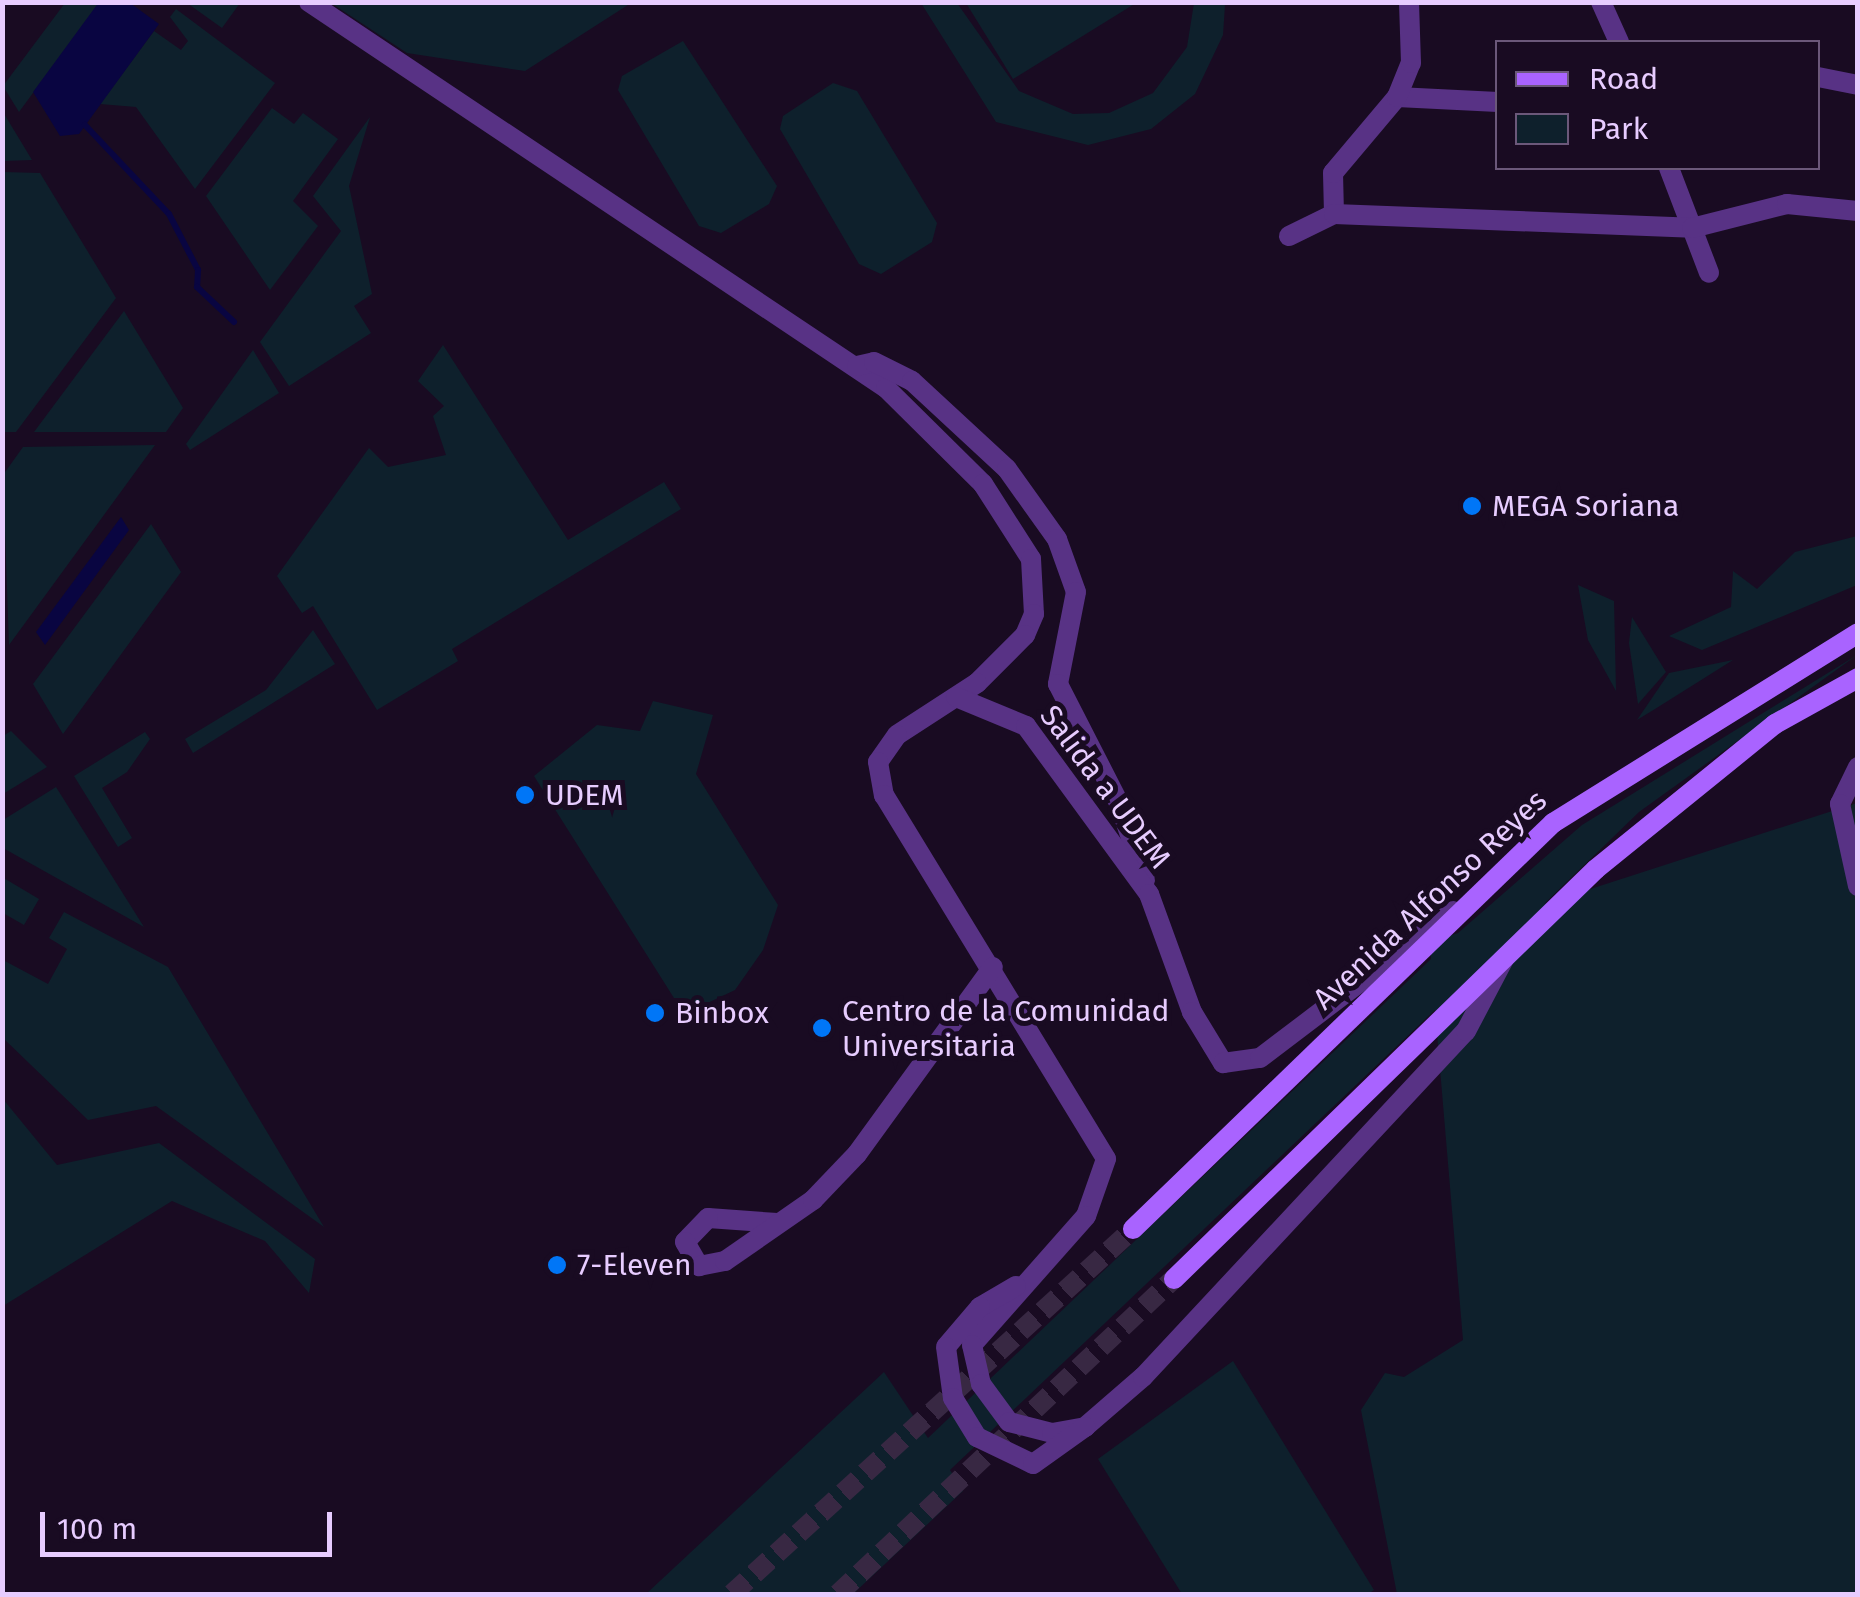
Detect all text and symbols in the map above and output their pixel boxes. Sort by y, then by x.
legend [1495,40,1820,170]
text: Road [1589,61,1658,97]
text: Park [1589,111,1648,147]
place label: MEGA Soriana [1492,488,1679,524]
marker: MEGA Soriana [1461,495,1483,517]
street label: Salida a UDEM [1032,698,1178,876]
place label: UDEM [545,777,624,813]
street label: Avenida Alfonso Reyes [1306,783,1554,1017]
marker: UDEM [514,784,536,806]
place label: Centro de la Comunidad Universitaria [842,993,1169,1064]
place label: Binbox [675,995,769,1031]
marker: Binbox [644,1002,666,1024]
marker: Centro de la Comunidad Universitaria [811,1017,833,1039]
place label: 7-Eleven [577,1247,692,1283]
marker: 7-Eleven [546,1254,568,1276]
scale bar [45,1492,338,1554]
text: 100 m [57,1511,137,1547]

